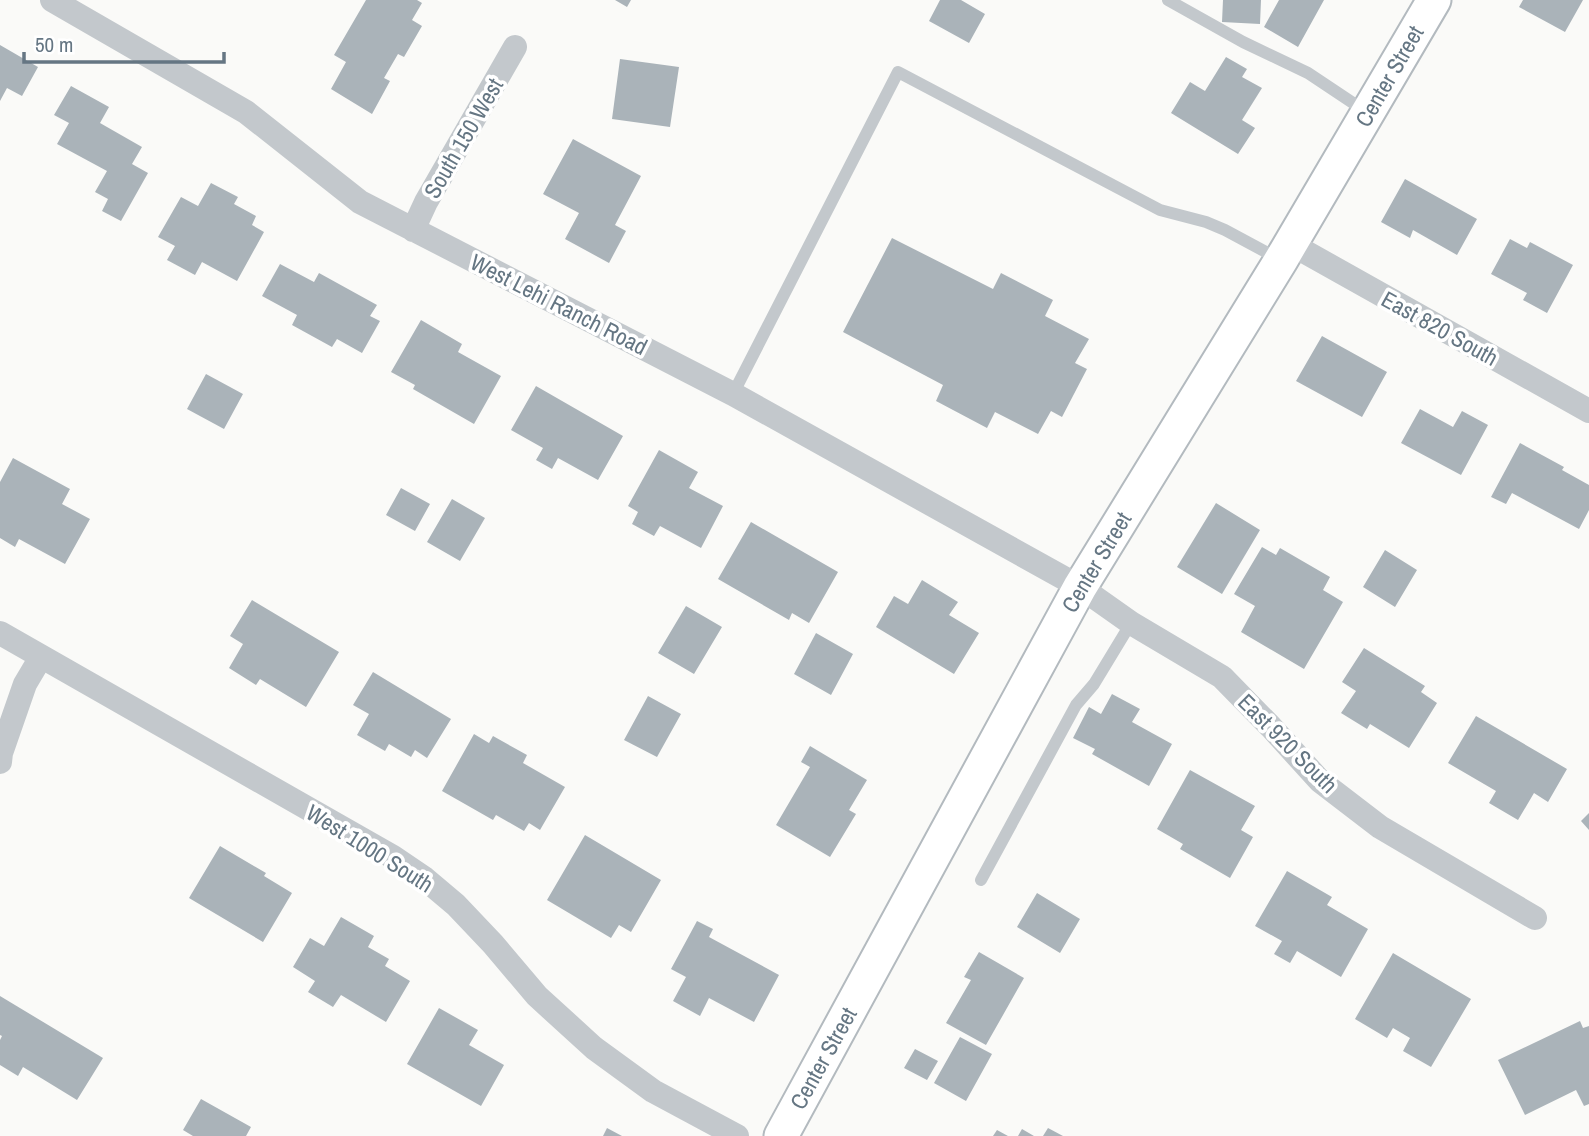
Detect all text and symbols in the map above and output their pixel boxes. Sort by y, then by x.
street label: Center Street [1348,20,1430,132]
scale bar [24,21,224,65]
text: 50 m [35,30,73,59]
street label: South 150 West [416,72,510,204]
street label: West Lehi Ranch Road [465,246,653,362]
street label: East 820 South [1376,283,1504,373]
street label: Center Street [1054,506,1138,618]
street label: East 920 South [1231,686,1345,800]
street label: West 1000 South [301,797,439,899]
street label: Center Street [782,1001,864,1115]

